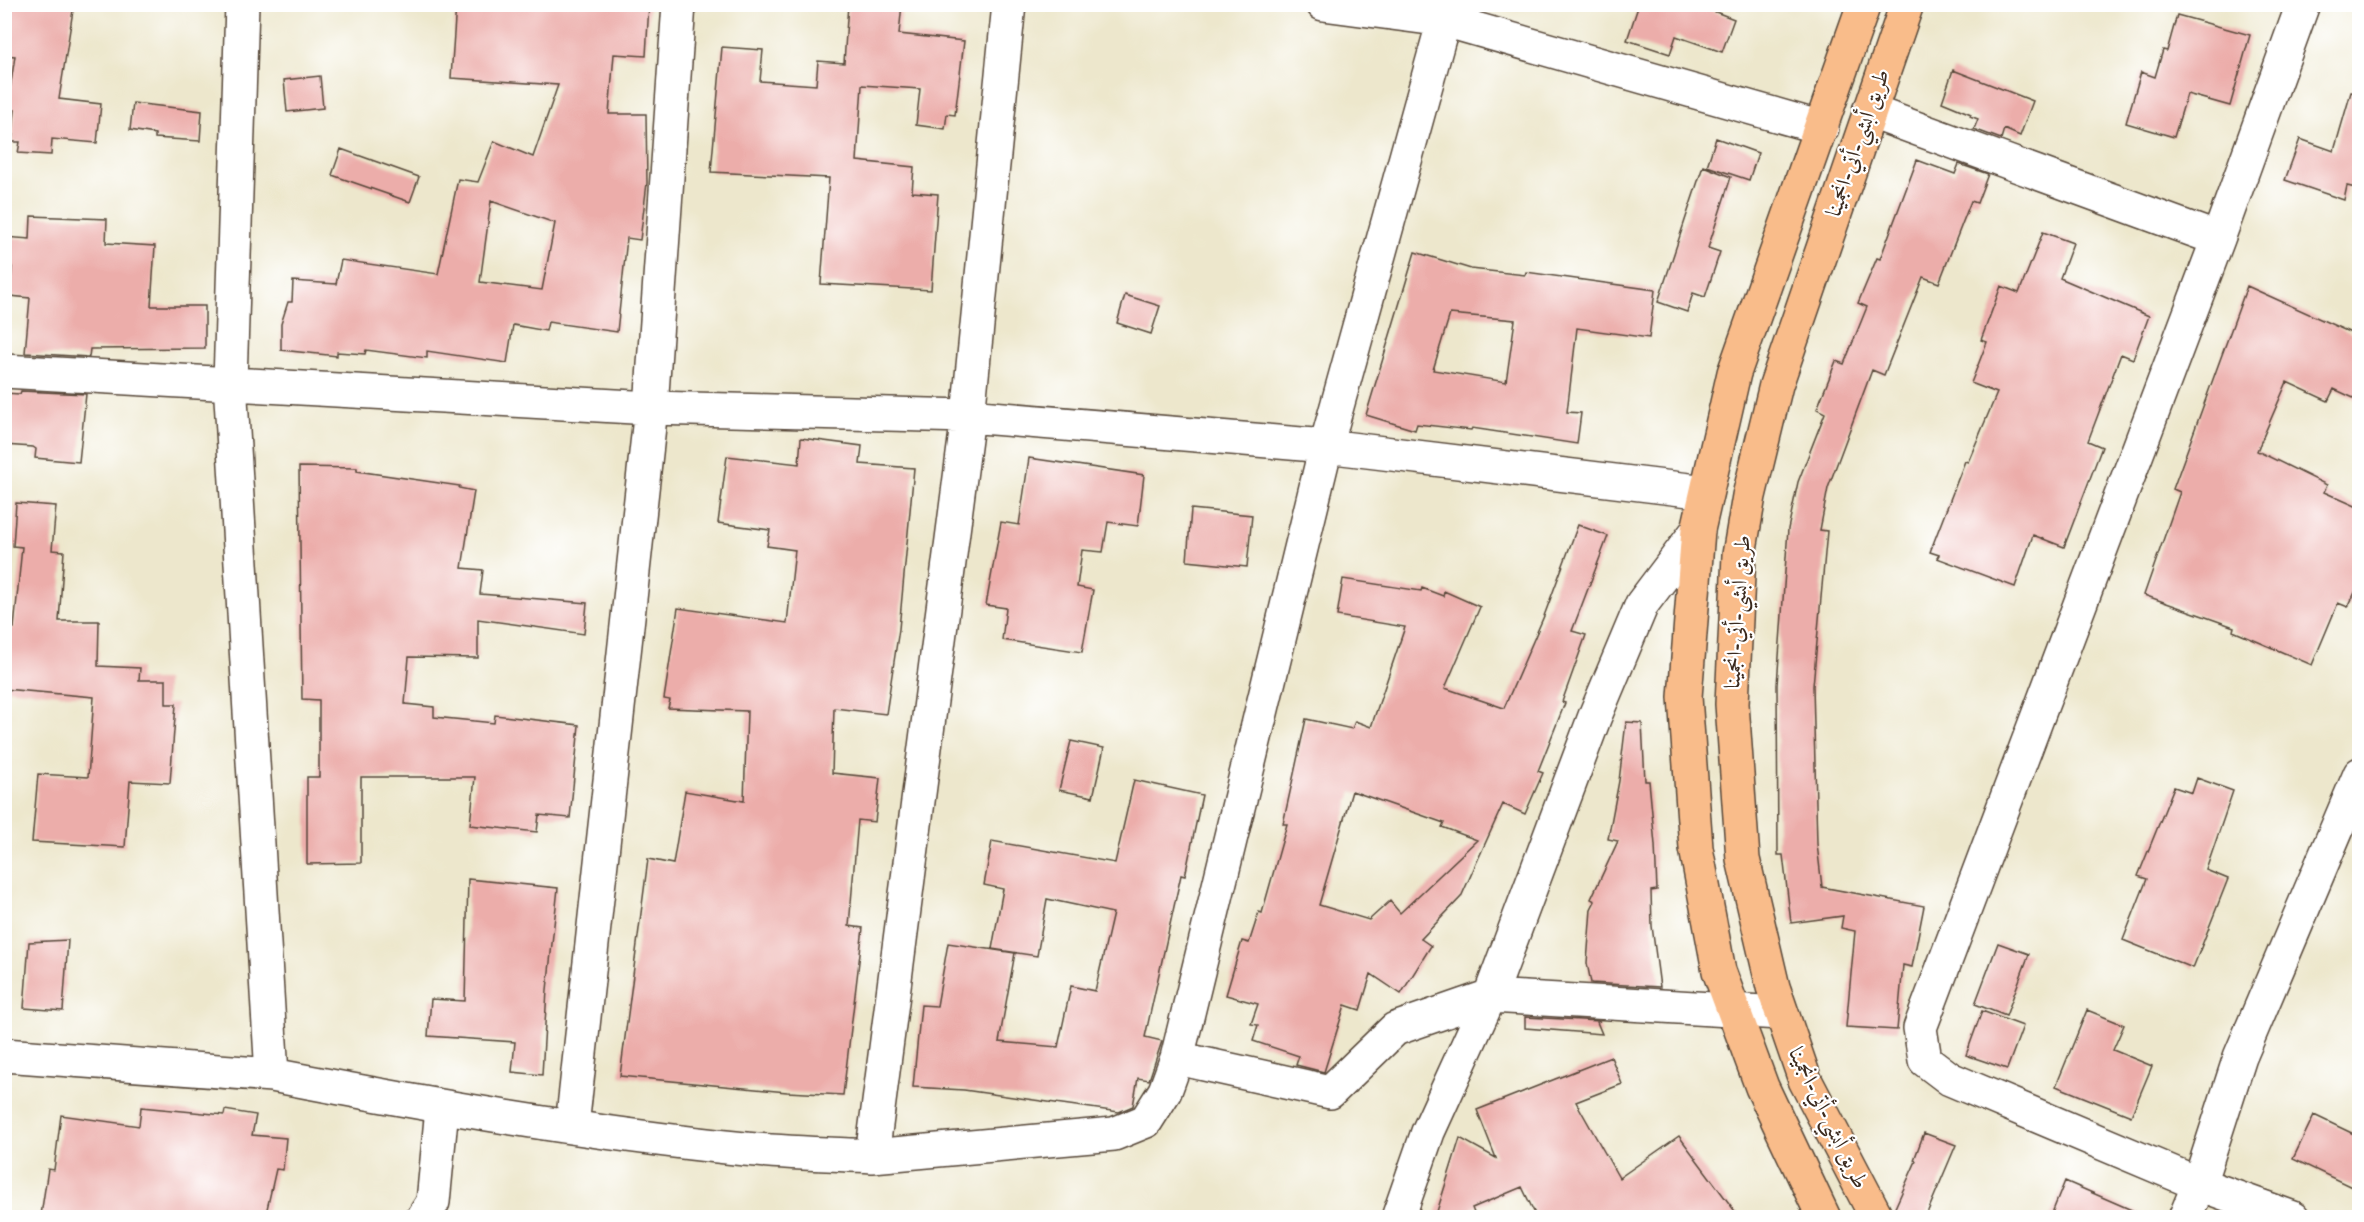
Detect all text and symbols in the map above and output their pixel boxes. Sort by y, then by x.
street label: طريق أبشي-أتي-انجمينا [1817,65,1902,222]
street label: طريق أبشي-أتي-انجمينا [1716,534,1763,690]
street label: طريق أبشي-أتي-انجمينا [1777,1041,1877,1196]

